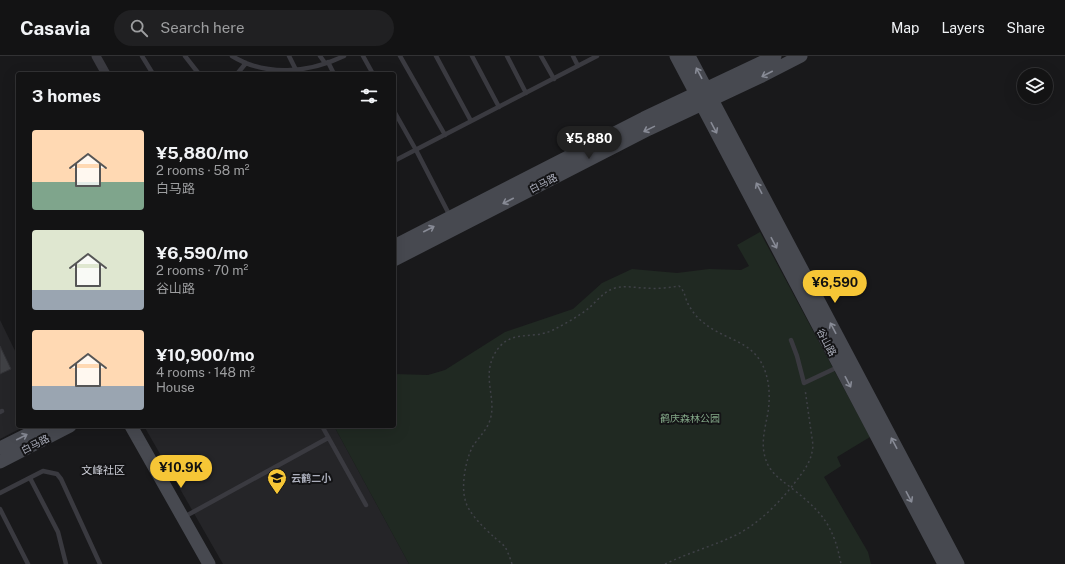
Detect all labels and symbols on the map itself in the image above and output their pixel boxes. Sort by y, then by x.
one-way arrow [694,68,702,80]
one-way arrow [761,71,773,78]
one-way arrow [710,121,718,133]
pin: ¥5,880 [556,126,622,160]
one-way arrow [643,126,655,133]
street label: 白马路 [527,171,559,195]
one-way arrow [755,183,763,195]
one-way arrow [503,198,515,205]
one-way arrow [422,225,434,232]
one-way arrow [771,236,779,248]
pin: ¥6,590 [802,270,868,304]
one-way arrow [829,322,837,334]
street label: 谷山路 [815,326,839,358]
one-way arrow [845,376,853,388]
park label: 鹤庆森林公园 [660,412,720,424]
street label: 白马路 [19,432,51,456]
one-way arrow [16,433,28,440]
one-way arrow [890,437,897,449]
pin: ¥10.9K [148,455,214,489]
district label: 文峰社区 [81,464,125,476]
school or university icon: 云鹤二小 [266,467,288,495]
place label: 云鹤二小 [291,472,332,484]
one-way arrow [906,491,913,503]

